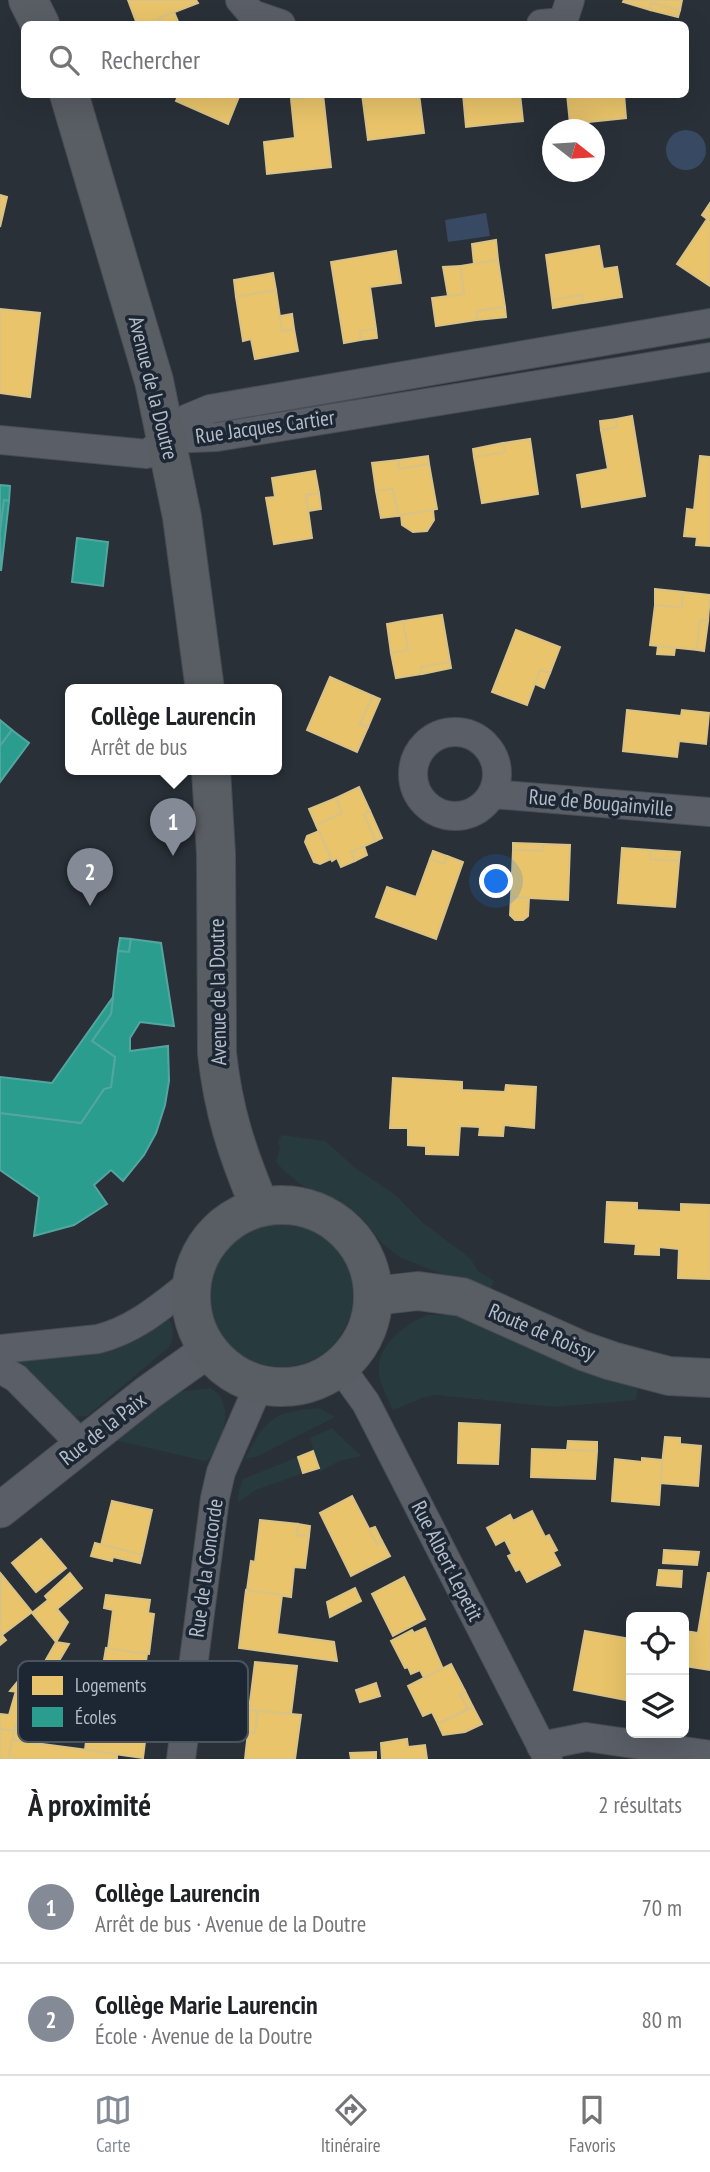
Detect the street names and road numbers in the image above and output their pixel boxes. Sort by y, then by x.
street label: Avenue de la Doutre [123,313,184,462]
street label: Rue Jacques Cartier [194,403,336,450]
street label: Rue de Bougainville [528,783,674,822]
street label: Avenue de la Doutre [203,918,232,1066]
street label: Route de Roissy [485,1297,600,1366]
street label: Rue de la Paix [54,1386,152,1471]
street label: Rue Albert Lepetit [406,1496,489,1626]
street label: Rue de la Concorde [182,1497,229,1639]

